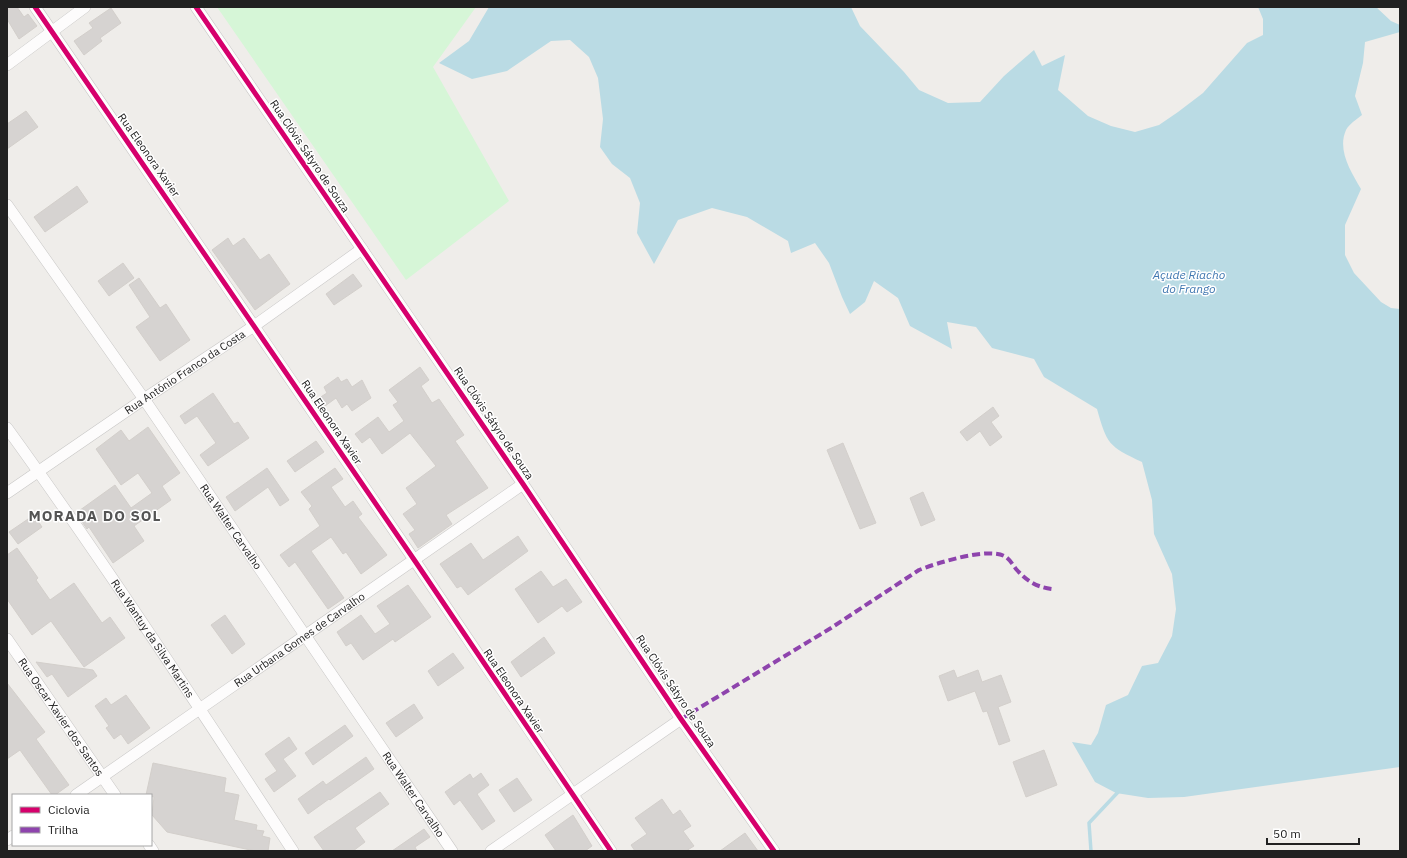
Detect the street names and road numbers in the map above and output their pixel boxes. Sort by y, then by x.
street label: Rua Clóvis Sátyro de Souza [267,97,353,215]
street label: Rua Eleonora Xavier [115,110,183,200]
street label: Rua António Franco da Costa [122,327,248,417]
street label: Rua Clóvis Sátyro de Souza [451,364,537,482]
street label: Rua Eleonora Xavier [299,377,365,467]
street label: Rua Walter Carvalho [197,481,265,572]
street label: Rua Wantuy da Silva Martins [108,577,197,700]
street label: Rua Urbana Gomes de Carvalho [231,589,367,690]
street label: Rua Clóvis Sátyro de Souza [633,632,719,750]
street label: Rua Eleonora Xavier [481,646,547,736]
street label: Rua Oscar Xavier dos Santos [15,655,107,779]
street label: Rua Walter Carvalho [379,749,447,840]

